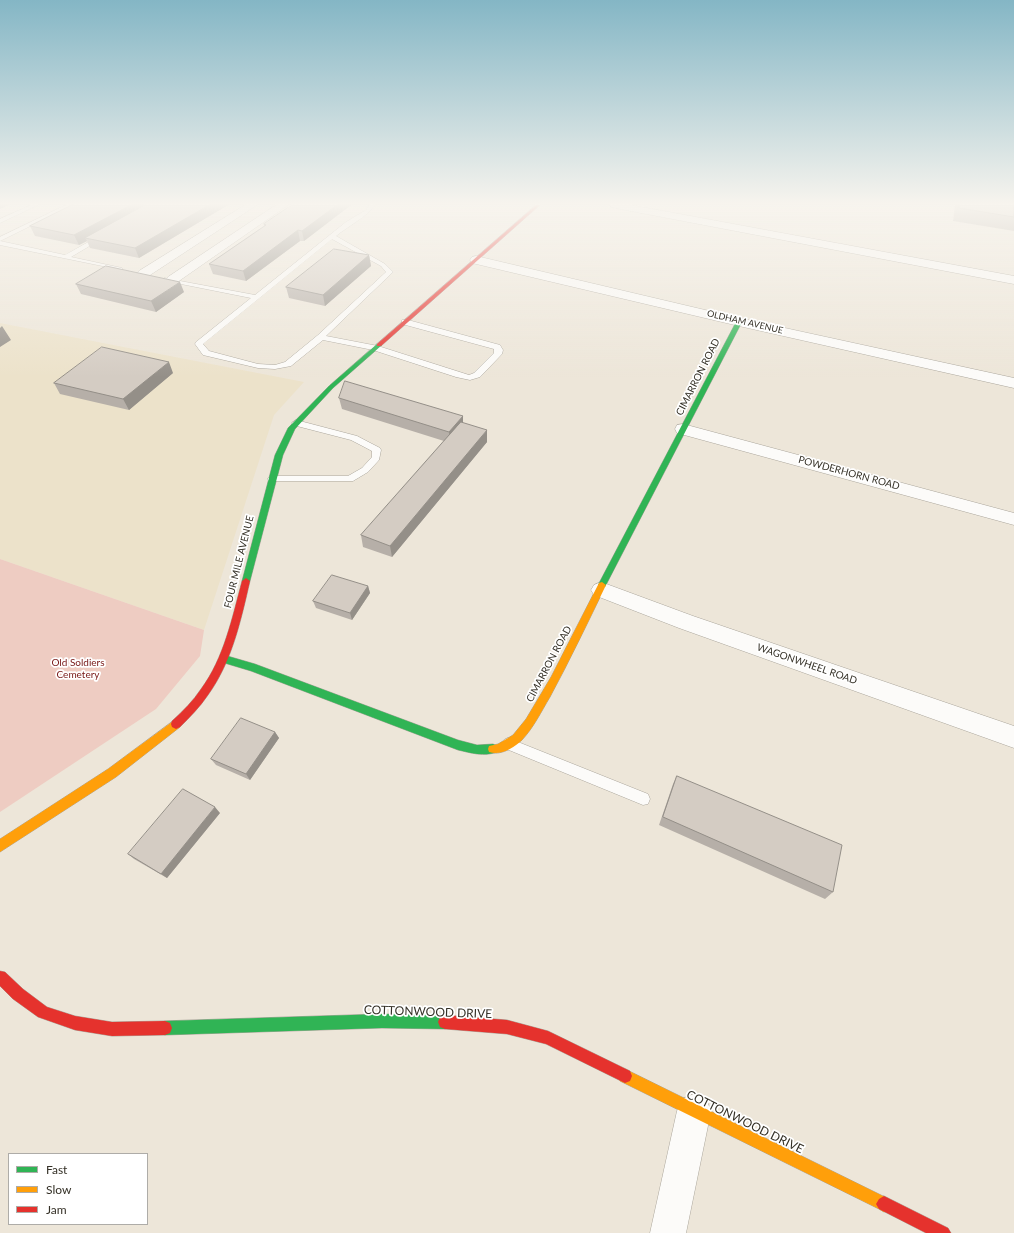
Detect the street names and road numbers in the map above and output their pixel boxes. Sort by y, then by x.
street label: OLDHAM AVENUE [706,308,784,336]
street label: CIMARRON ROAD [673,337,723,417]
street label: POWDERHORN ROAD [797,454,901,492]
street label: FOUR MILE AVENUE [222,515,256,609]
street label: CIMARRON ROAD [524,624,574,704]
street label: WAGONWHEEL ROAD [755,641,859,687]
street label: COTTONWOOD DRIVE [364,1003,492,1021]
street label: COTTONWOOD DRIVE [684,1087,806,1157]

